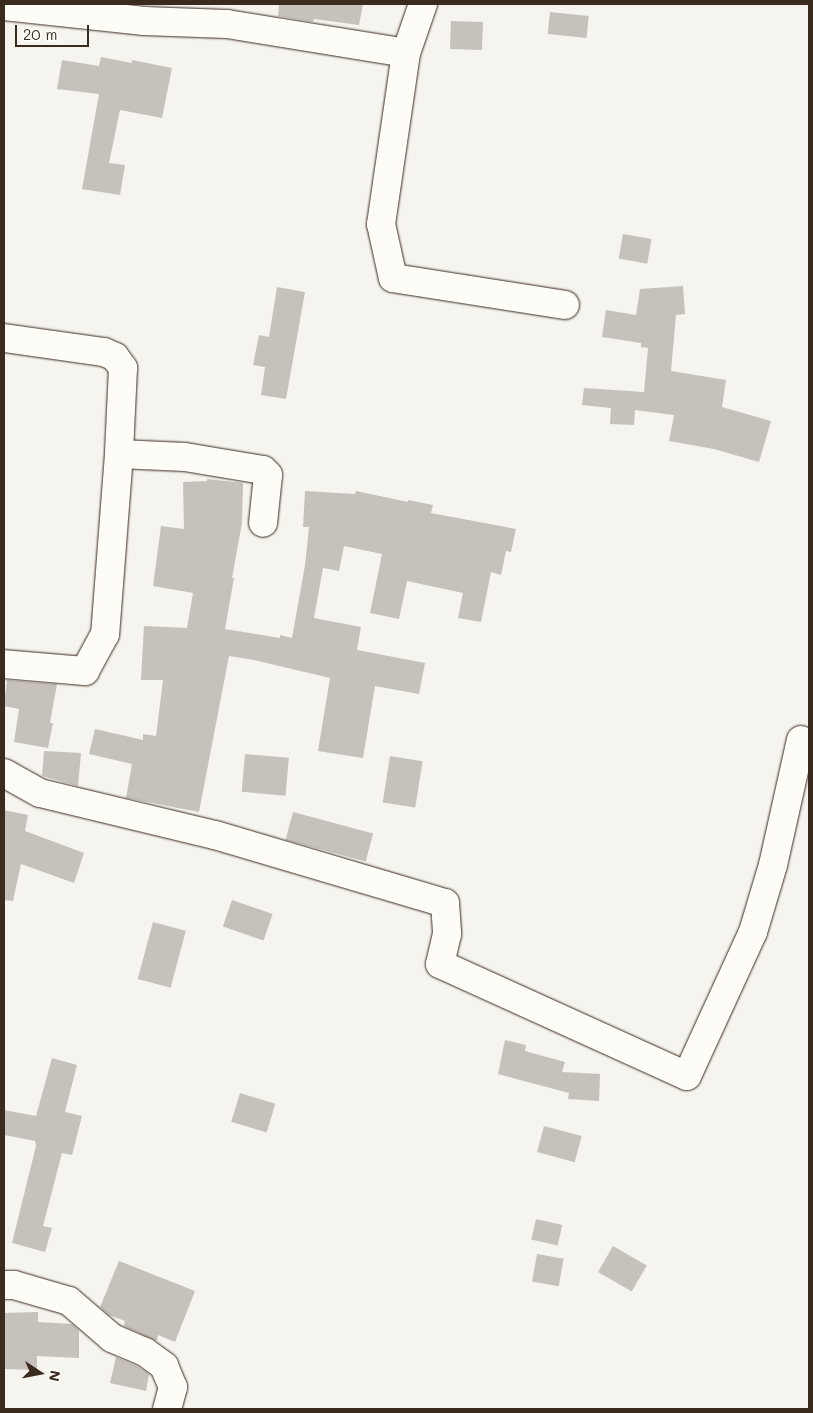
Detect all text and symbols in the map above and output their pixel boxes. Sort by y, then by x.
scale bar [18,15,91,47]
text: 20 m [23,24,57,44]
north arrow [15,1348,65,1398]
text: N [45,1369,66,1383]

